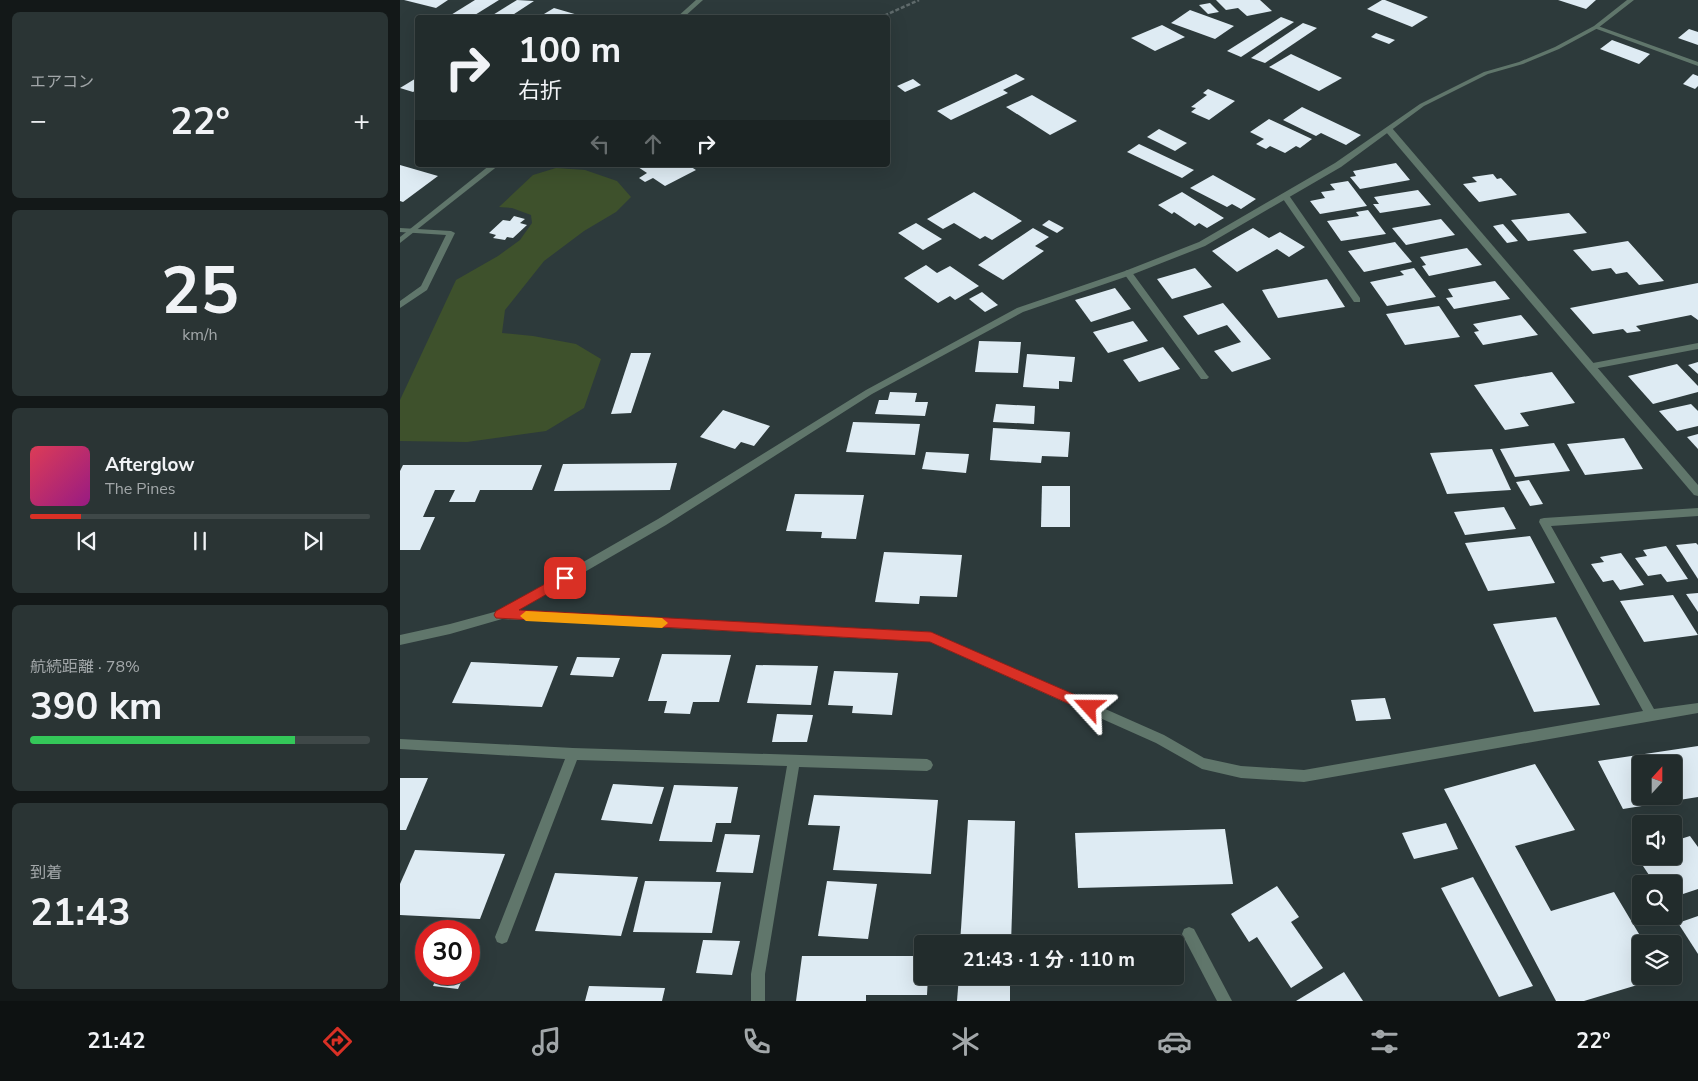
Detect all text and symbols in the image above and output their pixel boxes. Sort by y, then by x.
text: 100 m [518,27,621,74]
icon: right [435,35,500,100]
text: エアコン [30,71,94,93]
text: 右折 [518,76,562,106]
text: 22° [170,96,230,147]
text: − [30,102,47,140]
text: + [353,102,370,140]
icon: left [586,130,614,158]
icon: ahead [639,130,667,158]
icon: right [692,130,720,158]
text: 25 [161,247,239,336]
text: km/h [182,324,218,346]
text: Afterglow [105,452,195,478]
text: The Pines [105,478,175,500]
icon: previous [73,527,101,555]
icon: pause [186,527,214,555]
icon: next [299,527,327,555]
pin [544,557,586,599]
icon: arrive [551,564,579,592]
text: 航続距離 · 78% [30,656,140,678]
position arrow [1062,680,1114,732]
text: 390 km [30,681,162,732]
north arrow [1632,755,1682,805]
map controls [1632,755,1682,985]
button: sound [1632,815,1682,865]
text: 到着 [30,862,62,884]
button: search [1632,875,1682,925]
text: 21:43 [30,887,131,938]
speed limit sign: 30 [415,920,480,985]
button: layers [1632,935,1682,985]
text: 21:43 · 1 分 · 110 m [963,947,1135,973]
icon: directions [320,1024,355,1059]
icon: music [529,1024,564,1059]
icon: phone [739,1024,774,1059]
icon: climate [948,1024,983,1059]
icon: car [1157,1024,1192,1059]
icon: filters [1367,1024,1402,1059]
text: 21:42 [87,1026,145,1056]
text: 22° [1576,1026,1611,1056]

